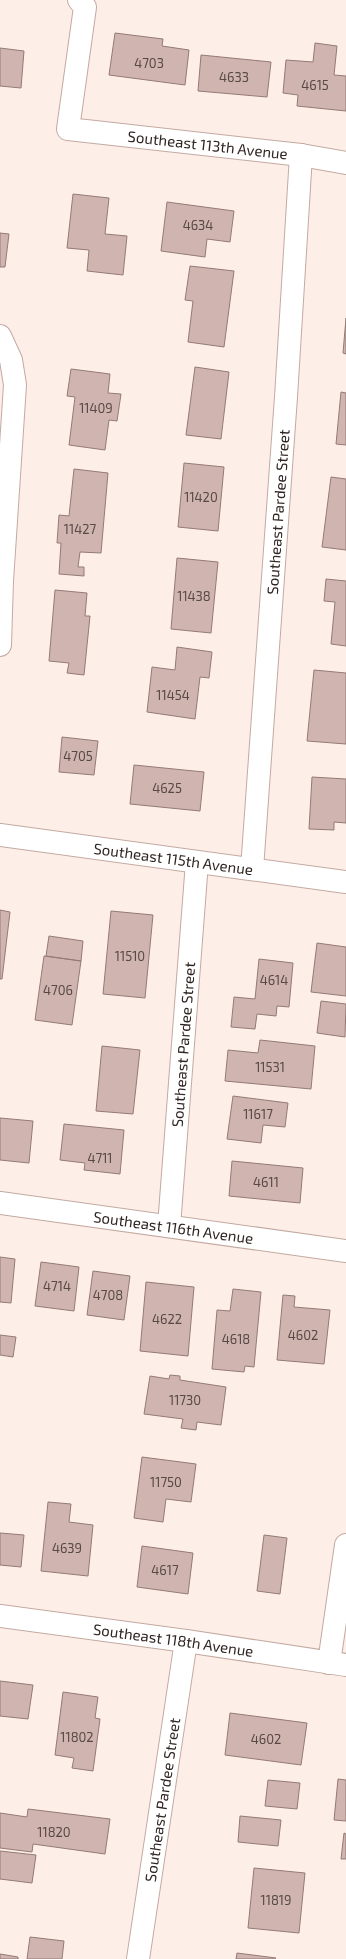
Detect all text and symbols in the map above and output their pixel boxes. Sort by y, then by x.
house number: 4703 [134,55,164,71]
house number: 4633 [219,69,249,85]
house number: 4615 [301,77,329,93]
street label: Southeast 113th Avenue [127,127,289,162]
house number: 4634 [183,217,213,233]
house number: 11409 [79,400,113,416]
street label: Southeast Pardee Street [263,428,293,595]
house number: 11420 [184,489,218,505]
house number: 11427 [64,521,96,537]
house number: 11438 [177,588,211,604]
house number: 11454 [156,687,190,703]
house number: 4705 [63,748,93,764]
house number: 4625 [152,780,182,796]
street label: Southeast 115th Avenue [93,839,254,878]
house number: 11510 [115,948,145,964]
street label: Southeast Pardee Street [168,961,198,1128]
house number: 4614 [260,972,288,988]
house number: 4706 [43,982,73,998]
house number: 11531 [255,1059,285,1075]
house number: 11617 [243,1106,273,1122]
house number: 4711 [88,1150,113,1166]
house number: 4611 [253,1174,279,1190]
street label: Southeast 116th Avenue [92,1207,254,1247]
house number: 4714 [43,1278,71,1294]
house number: 4708 [93,1287,123,1303]
house number: 4622 [152,1311,182,1327]
house number: 4602 [288,1327,318,1343]
house number: 4618 [222,1331,250,1347]
house number: 11730 [169,1392,201,1408]
house number: 11750 [150,1474,182,1490]
house number: 4639 [52,1540,82,1556]
house number: 4617 [151,1562,179,1578]
street label: Southeast 118th Avenue [92,1620,255,1660]
street label: Southeast Pardee Street [141,1716,183,1883]
house number: 11802 [60,1729,94,1745]
house number: 4602 [251,1731,281,1747]
house number: 11820 [37,1824,71,1840]
house number: 11819 [261,1892,291,1908]

